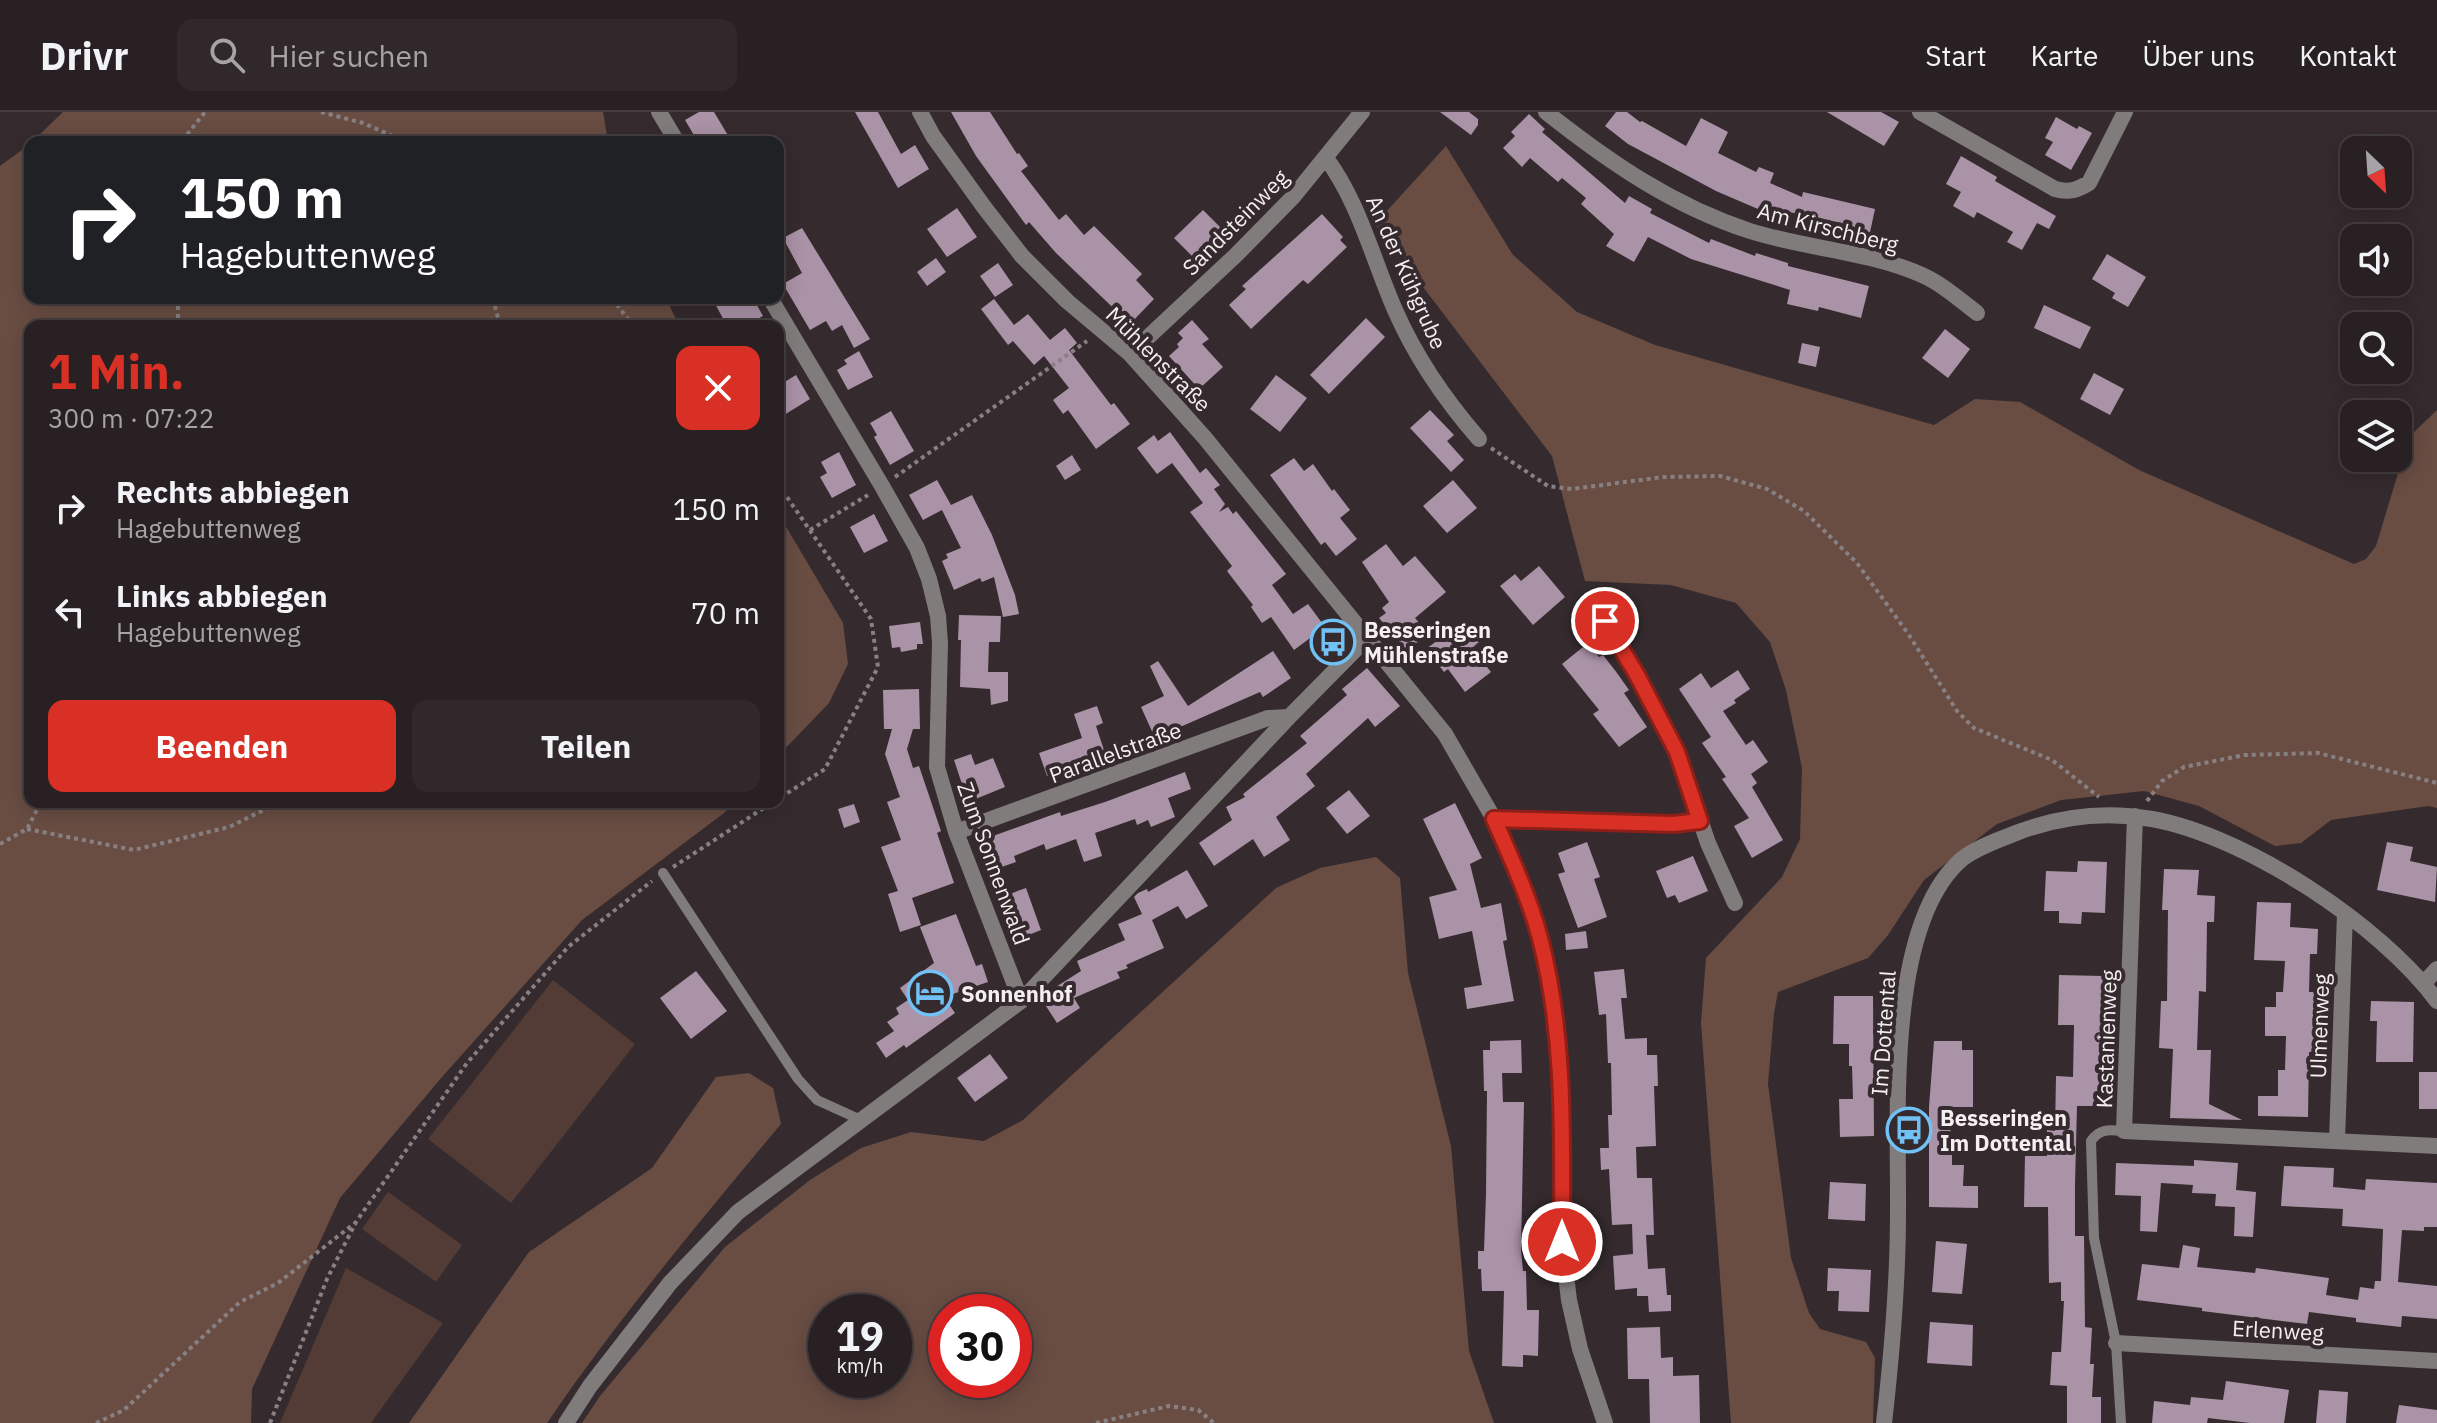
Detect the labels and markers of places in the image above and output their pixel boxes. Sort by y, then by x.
pin [1571,587,1639,655]
place label: Besseringen Mühlenstraße [1364,615,1509,669]
bus stop icon: Besseringen Mühlenstraße [1309,618,1357,666]
hotel icon: Sonnenhof [906,969,954,1017]
place label: Sonnenhof [961,979,1072,1008]
place label: Besseringen Im Dottental [1940,1103,2072,1157]
bus stop icon: Besseringen Im Dottental [1885,1106,1933,1154]

